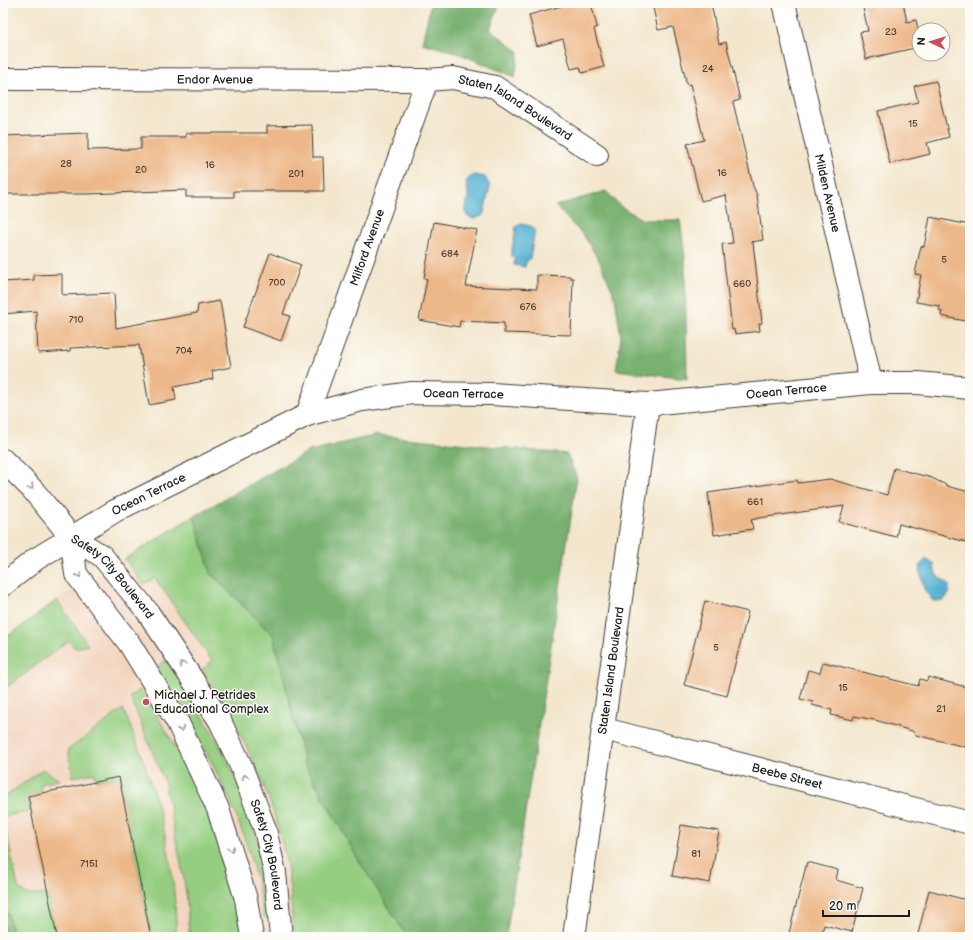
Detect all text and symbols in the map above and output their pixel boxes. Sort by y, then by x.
north arrow [911,22,951,62]
house number: 23 [885,26,897,38]
text: N [915,37,928,46]
house number: 24 [702,63,714,75]
street label: Endor Avenue [177,72,253,87]
street label: Staten Island Boulevard [457,72,575,144]
house number: 15 [908,118,918,130]
street label: Milden Avenue [811,152,844,234]
house number: 28 [60,158,72,170]
house number: 16 [205,159,215,171]
house number: 20 [135,164,147,176]
house number: 16 [717,167,727,179]
house number: 201 [288,168,304,180]
street label: Milford Avenue [346,207,388,288]
house number: 684 [441,248,459,260]
house number: 5 [941,254,947,266]
house number: 700 [269,277,285,289]
house number: 660 [733,278,751,290]
house number: 676 [519,301,537,313]
house number: 710 [69,314,83,326]
house number: 704 [176,345,192,357]
street label: Ocean Terrace [746,380,827,402]
street label: Ocean Terrace [423,386,504,402]
street label: Ocean Terrace [109,469,188,519]
one-way arrow [26,482,33,490]
house number: 661 [747,496,763,508]
street label: Safety City Boulevard [68,531,157,622]
one-way arrow [74,571,82,578]
street label: Staten Island Boulevard [595,606,627,735]
house number: 5 [713,642,719,654]
one-way arrow [179,661,187,668]
house number: 15 [838,682,848,694]
place label: Michael J. Petrides Educational Complex [154,688,269,717]
marker: Michael J. Petrides Educational Complex [141,697,151,707]
house number: 21 [936,703,946,715]
one-way arrow [176,725,184,733]
street label: Beebe Street [750,760,824,792]
one-way arrow [242,773,250,780]
street label: Safety City Boulevard [247,797,286,911]
one-way arrow [226,845,235,852]
house number: 81 [691,848,701,860]
house number: 715I [80,858,98,870]
scale bar [823,892,909,918]
text: 20 m [829,899,856,914]

